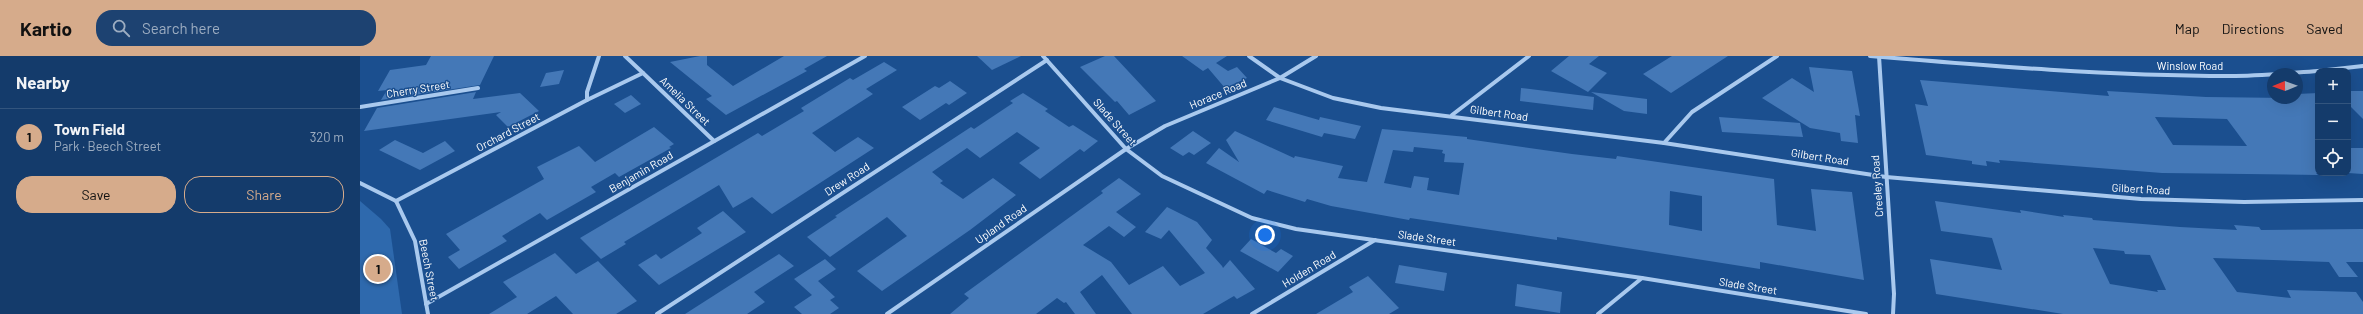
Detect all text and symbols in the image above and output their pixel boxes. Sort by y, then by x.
search box [96,10,376,46]
text: Kartio [20,17,72,40]
icon: search [110,17,132,39]
text: Search here [142,19,220,37]
text: Map [2175,20,2200,37]
text: Directions [2222,20,2284,37]
text: Saved [2306,20,2343,37]
street label: Winslow Road [2157,59,2223,72]
north arrow [2267,68,2303,104]
map controls [2315,68,2351,176]
button: + [2315,68,2351,104]
text: Nearby [16,72,70,92]
street label: Amelia Street [658,73,713,128]
street label: Horace Road [1187,76,1248,111]
street label: Cherry Street [385,77,451,100]
street label: Slade Street [1091,96,1140,148]
street label: Gilbert Road [1469,102,1529,123]
button: − [2315,104,2351,140]
street label: Orchard Street [474,109,542,154]
text: Town Field [54,120,125,138]
text: 1 [27,129,31,145]
text: 320 m [310,129,344,145]
text: Park · Beech Street [54,138,161,154]
button: locate [2315,140,2351,176]
street label: Gilbert Road [1790,146,1850,168]
street label: Benjamin Road [607,148,675,195]
street label: Creeley Road [1868,155,1885,218]
street label: Drew Road [822,159,872,198]
button: Save [16,176,176,213]
button: Share [184,176,344,213]
street label: Gilbert Road [2111,180,2171,197]
street label: Upland Road [973,201,1029,246]
your location [1255,225,1275,245]
street label: Slade Street [1397,227,1457,248]
street label: Beech Street [417,238,442,302]
street label: Holden Road [1280,248,1338,290]
pin: 1 [365,254,391,284]
street label: Slade Street [1718,274,1778,297]

